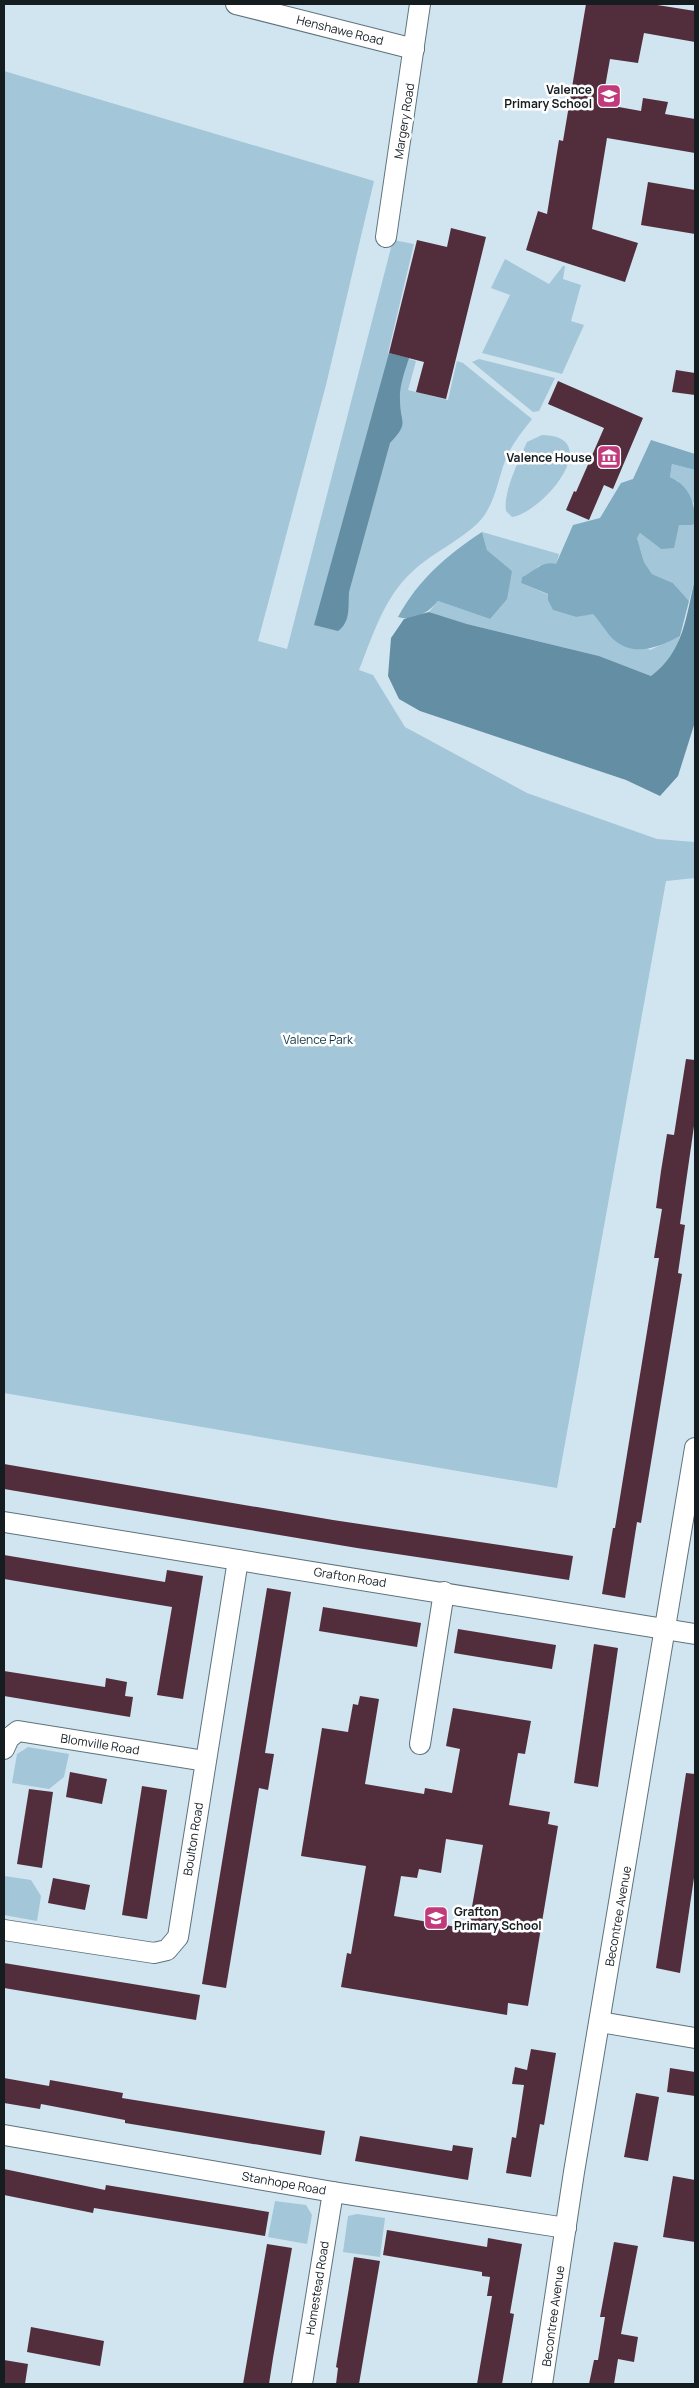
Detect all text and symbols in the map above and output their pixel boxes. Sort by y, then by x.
street label: Henshawe Road [295,11,385,49]
place label: Valence Primary School [504,81,592,112]
street label: Margery Road [390,82,418,160]
school or university icon: Valence Primary School [596,83,622,109]
museum icon: Valence House [596,444,622,470]
place label: Valence House [506,449,592,466]
park label: Valence Park [283,1031,354,1048]
street label: Grafton Road [313,1563,387,1591]
street label: Blomville Road [59,1729,141,1759]
street label: Boulton Road [179,1801,207,1877]
street label: Becontree Avenue [601,1864,635,1968]
place label: Grafton Primary School [454,1903,542,1934]
school or university icon: Grafton Primary School [423,1905,449,1931]
street label: Stanhope Road [241,2167,327,2199]
street label: Homestead Road [301,2240,333,2336]
street label: Becontree Avenue [538,2265,568,2367]

